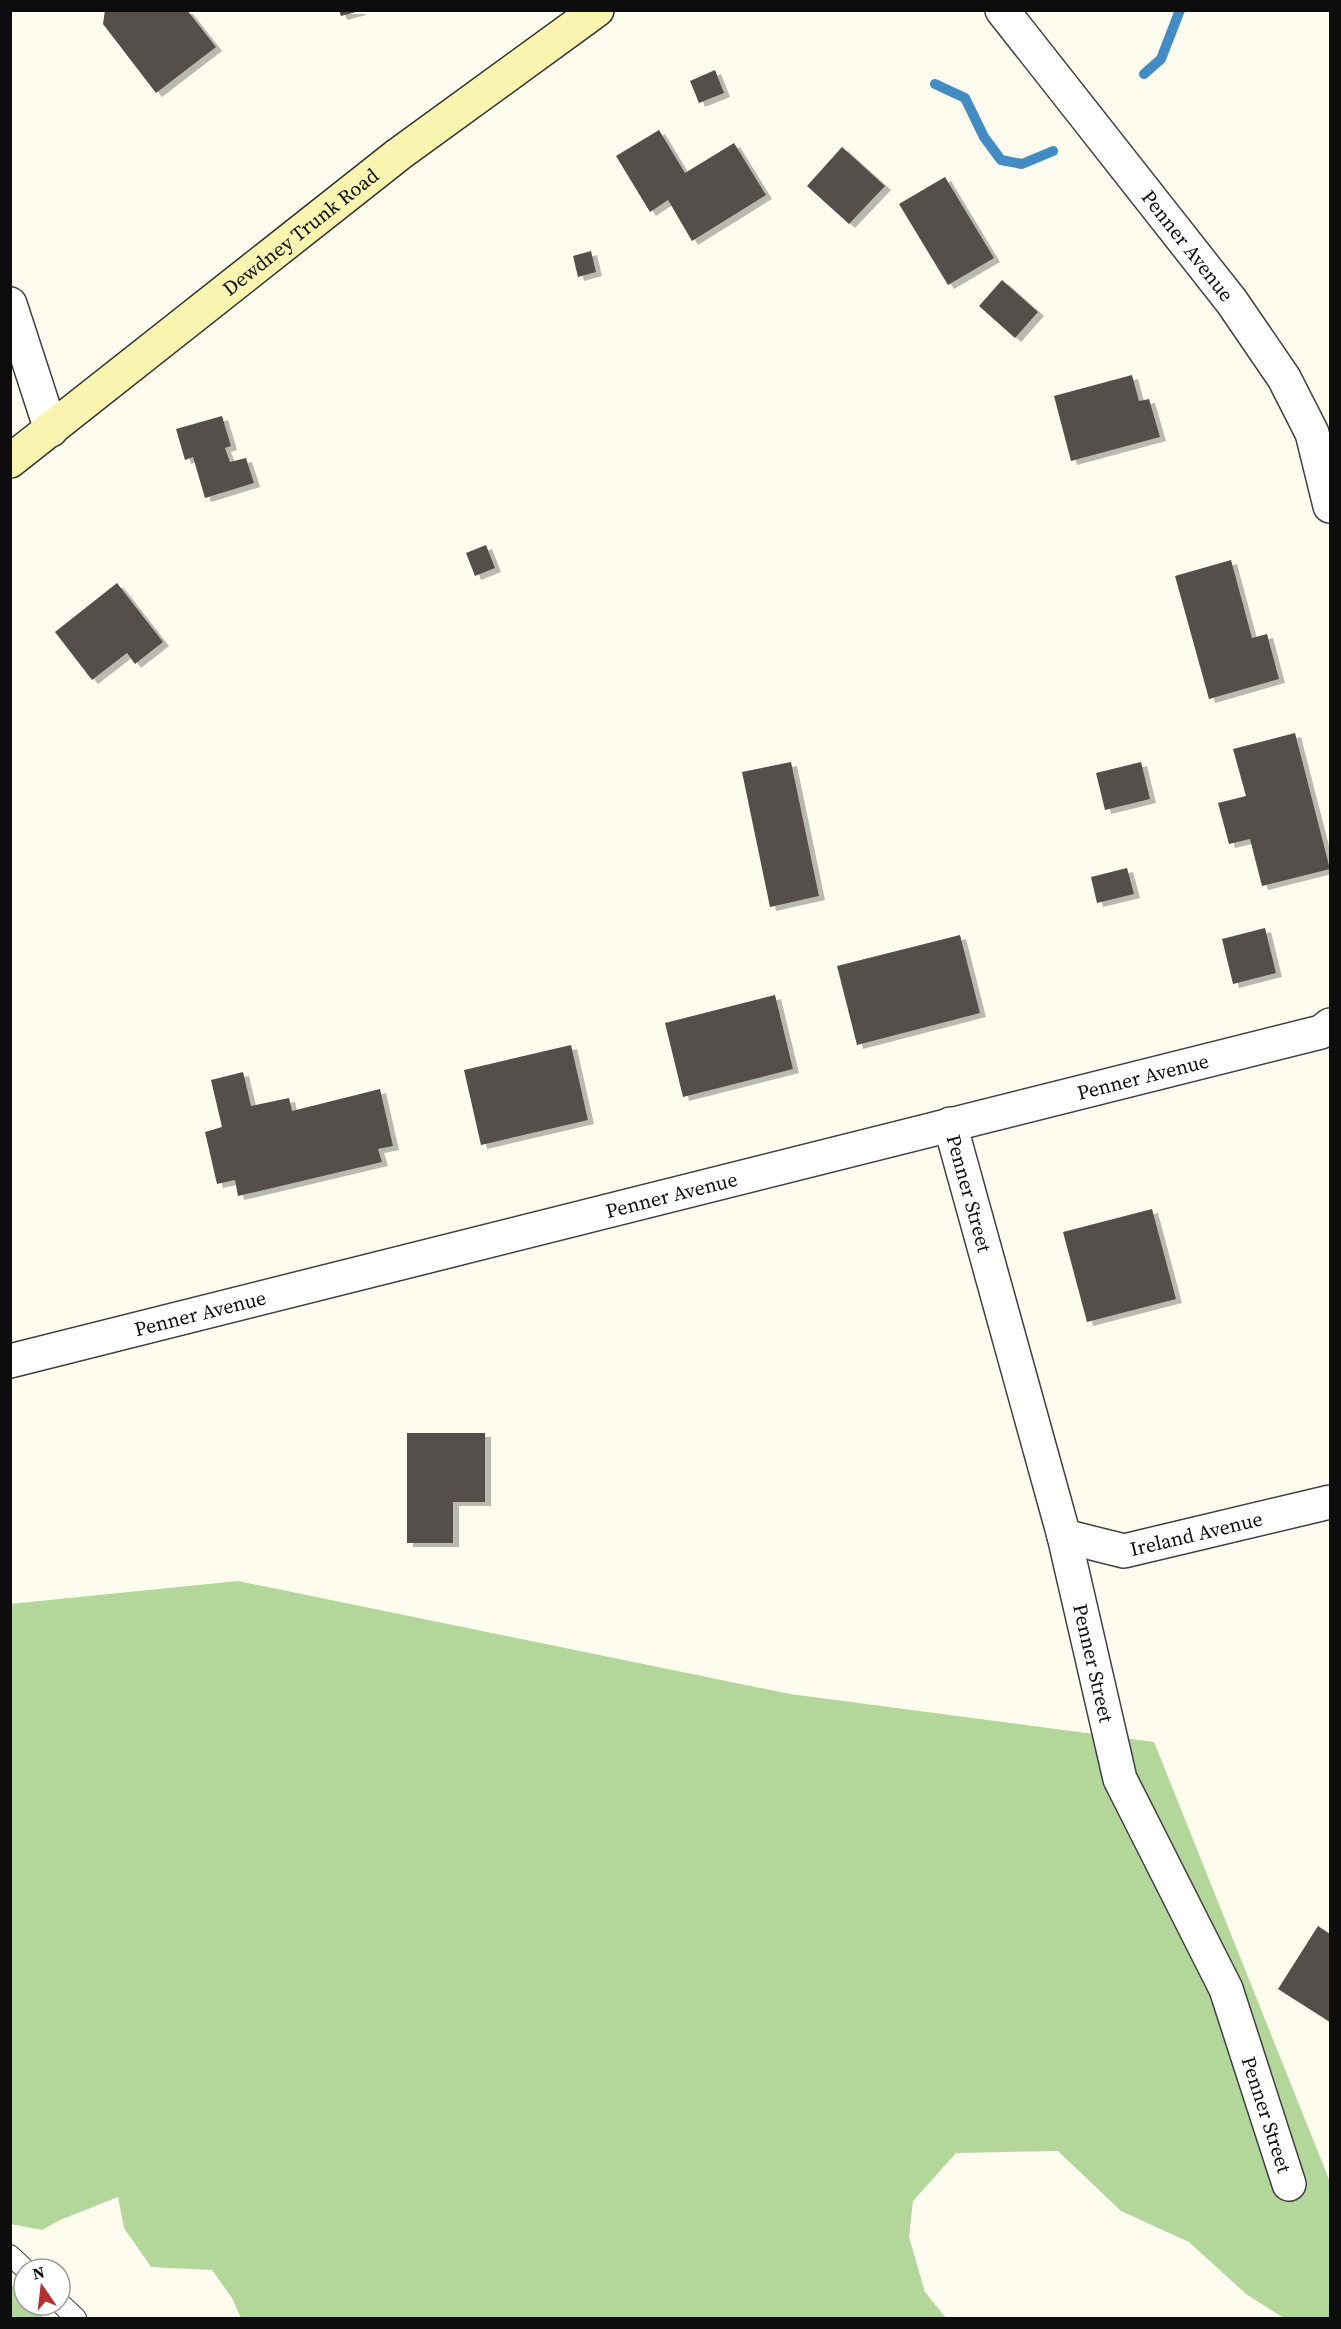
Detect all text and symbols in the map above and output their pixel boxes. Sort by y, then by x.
street label: Dewdney Trunk Road [216,161,385,302]
street label: Penner Avenue [1135,184,1240,307]
street label: Penner Avenue [1074,1047,1212,1107]
street label: Penner Street [940,1131,999,1256]
street label: Penner Avenue [603,1165,740,1225]
street label: Penner Avenue [131,1283,269,1343]
street label: Ireland Avenue [1127,1505,1265,1563]
street label: Penner Street [1066,1601,1121,1726]
street label: Penner Street [1235,2053,1299,2177]
north arrow [12,2257,72,2317]
text: N [30,2260,47,2285]

